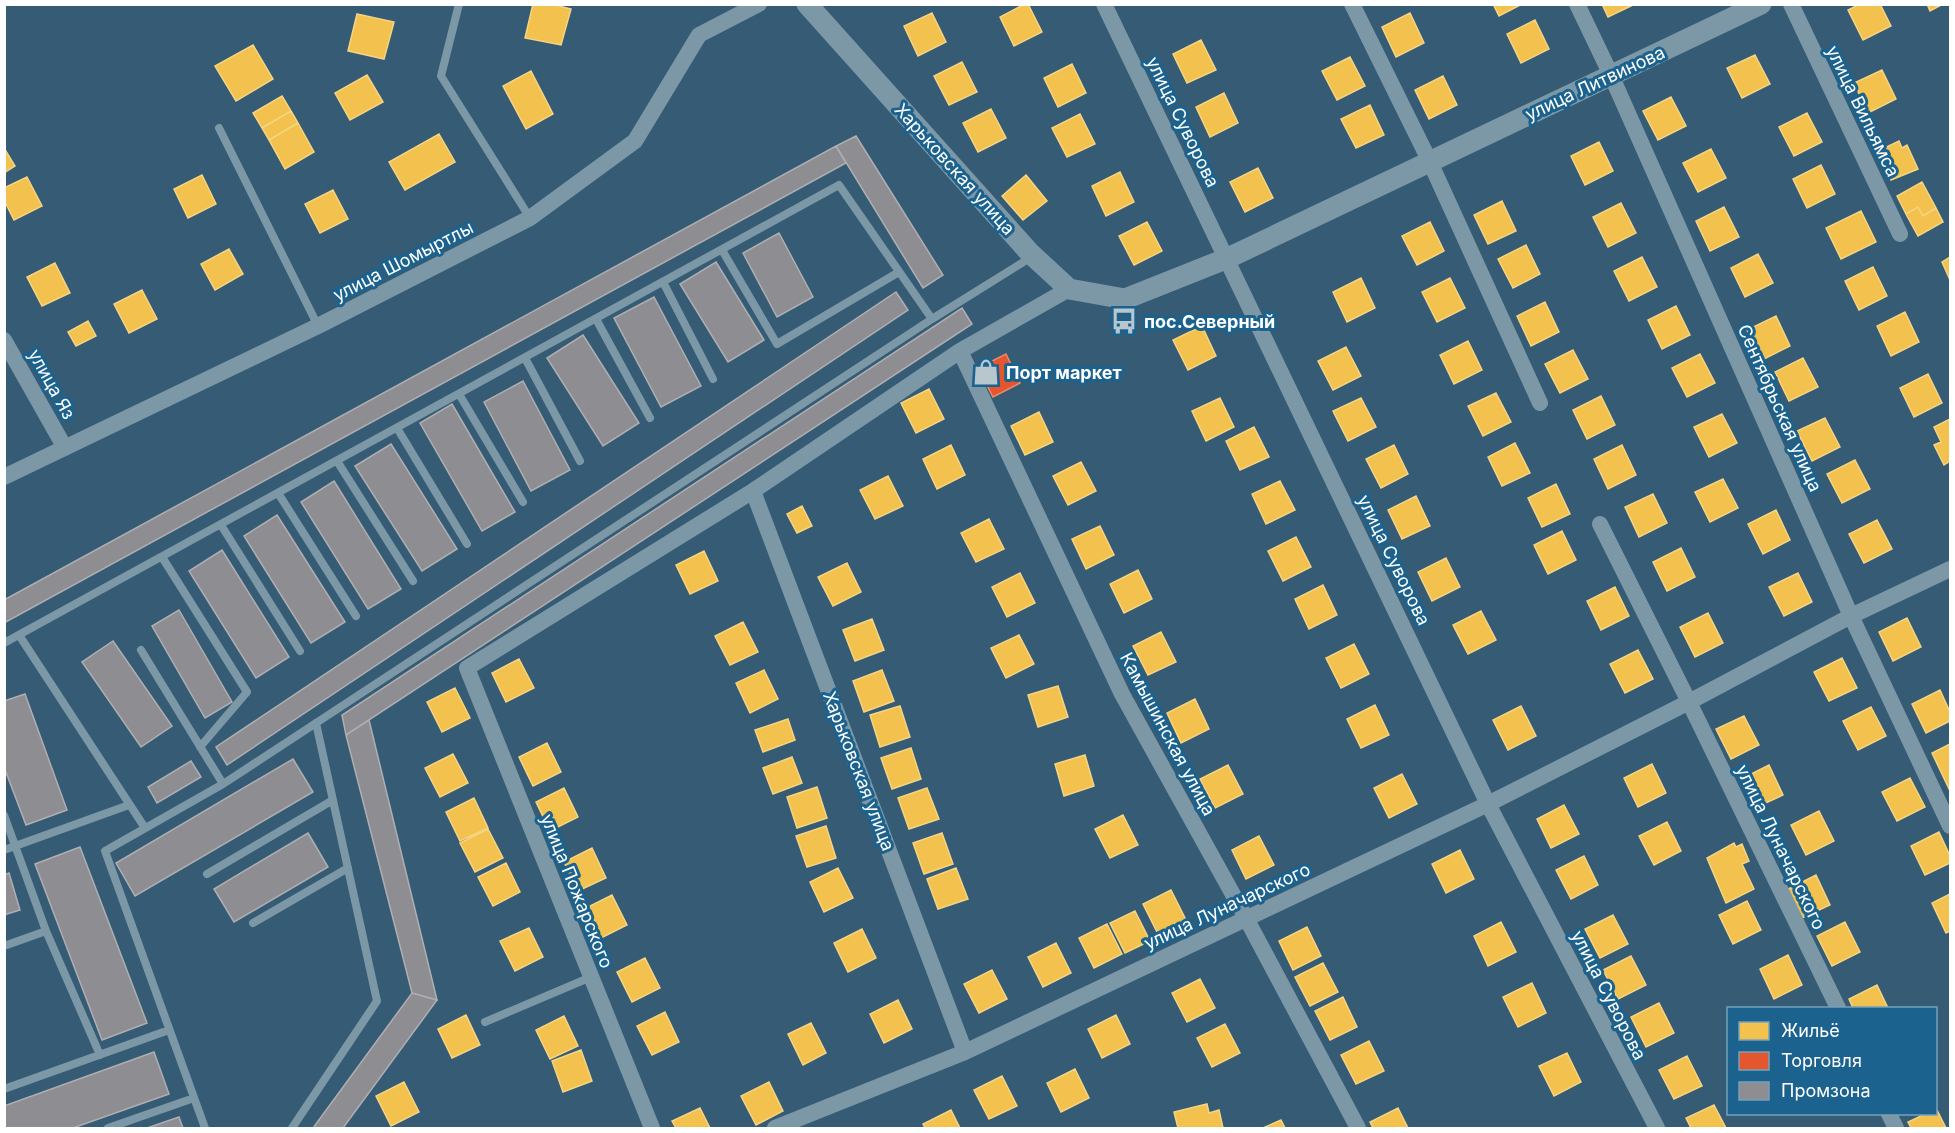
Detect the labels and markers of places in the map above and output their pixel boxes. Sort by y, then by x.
bus stop icon: пос.Северный [1109,306,1139,336]
place label: пос.Северный [1144,311,1275,332]
shop icon: Порт маркет [971,357,1001,387]
place label: Порт маркет [1006,362,1122,383]

